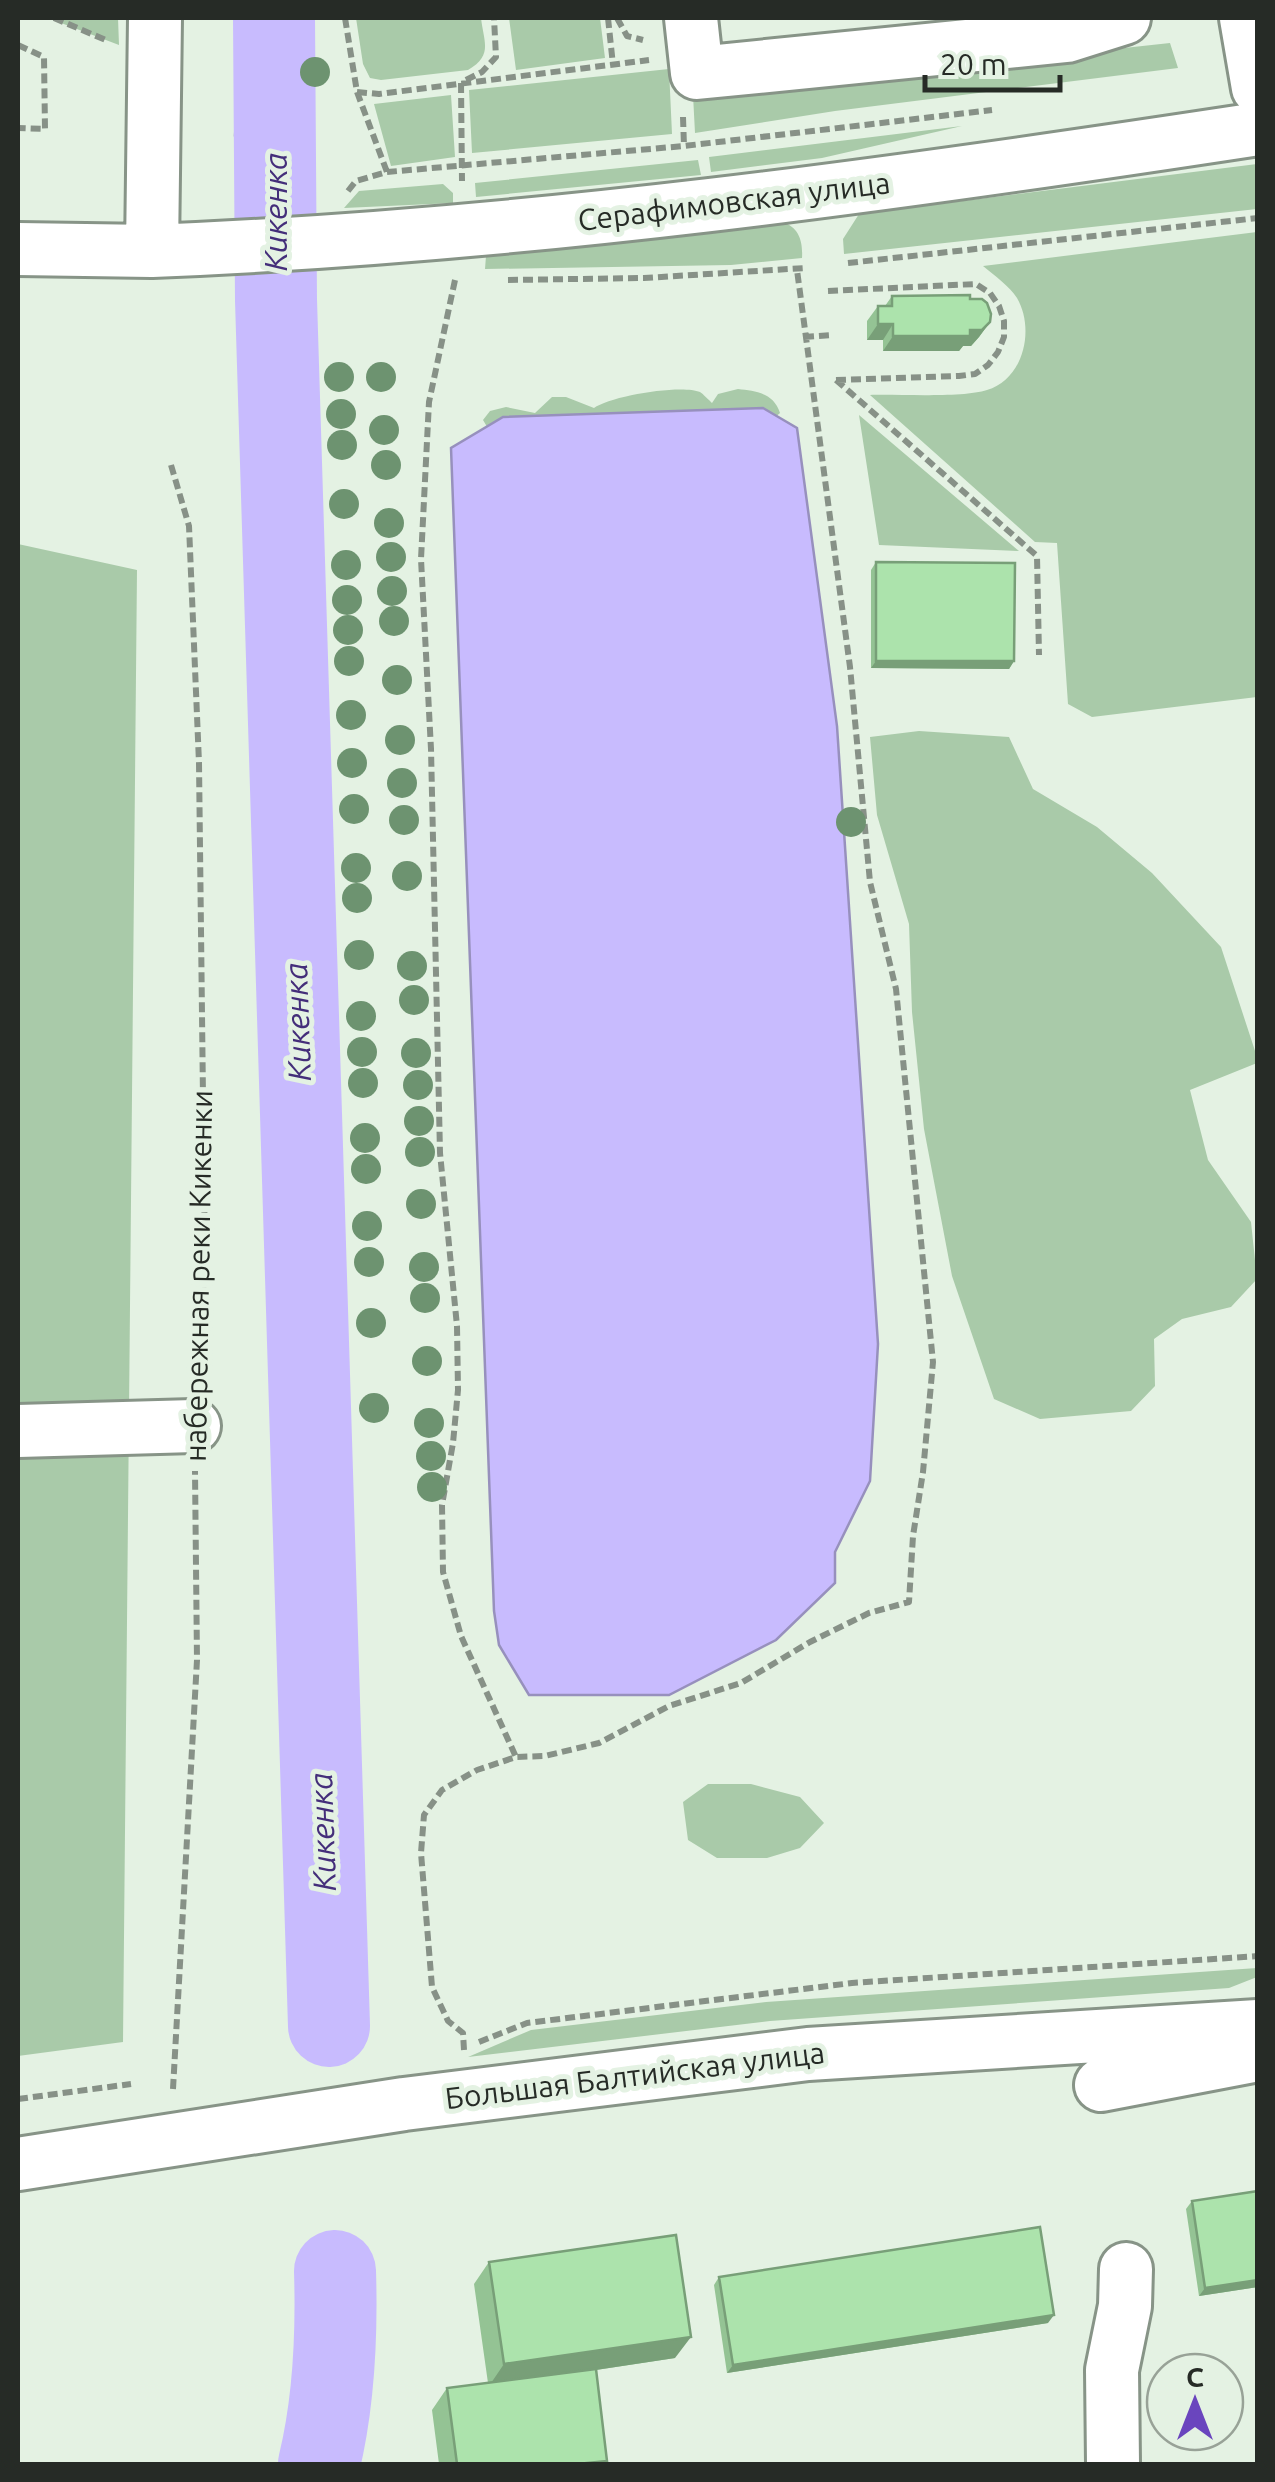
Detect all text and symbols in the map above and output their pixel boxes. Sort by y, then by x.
scale bar [925,30,1060,92]
text: 20 m [940,47,1007,81]
water label: Кикенка [257,153,293,271]
street label: Серафимовская улица [576,165,892,237]
water label: Кикенка [277,962,317,1082]
street label: набережная реки Кикенки [178,1090,218,1462]
water label: Кикенка [302,1772,342,1892]
street label: Большая Балтийская улица [443,2035,827,2115]
north arrow [1145,2352,1245,2452]
text: С [1186,2361,1204,2392]

